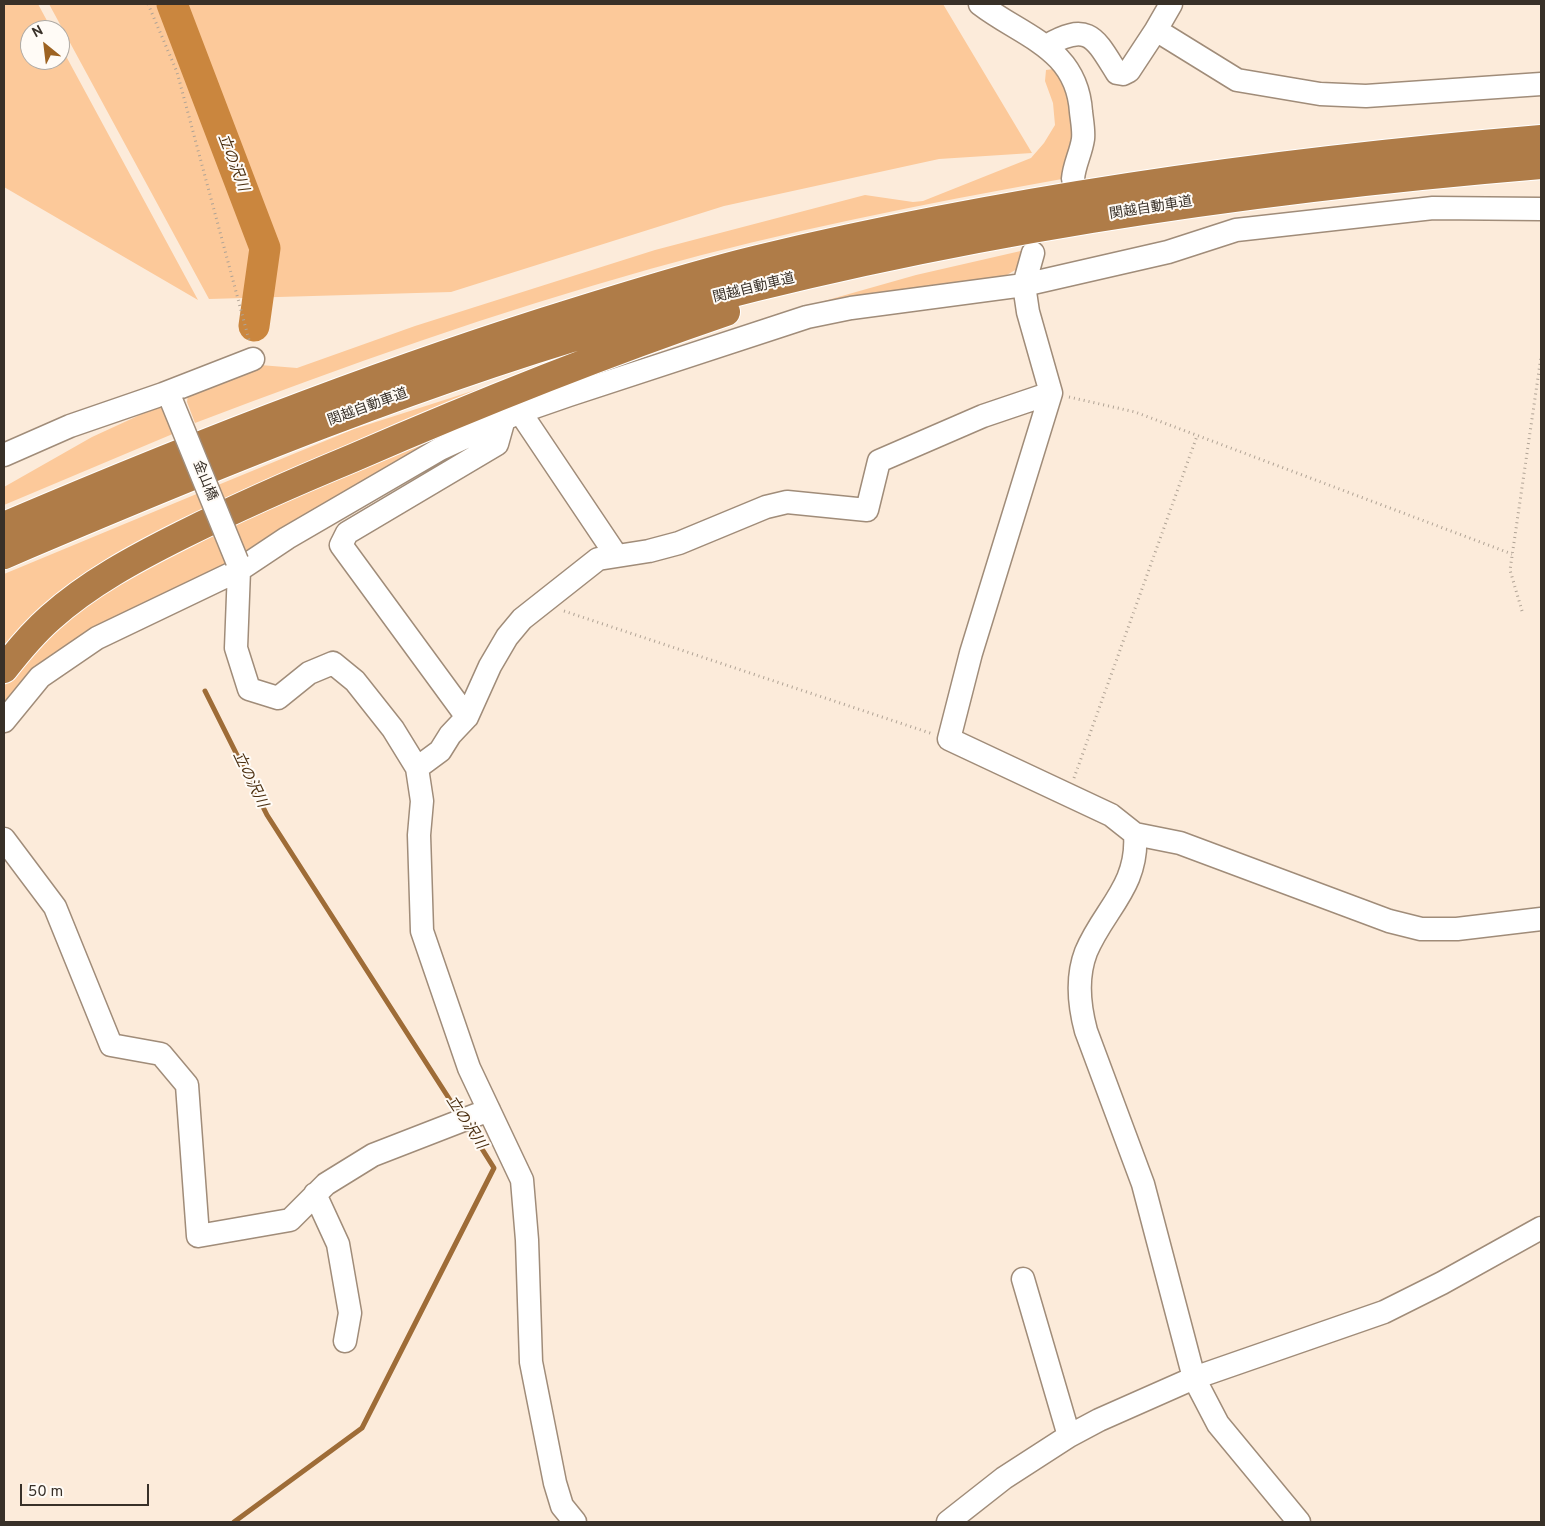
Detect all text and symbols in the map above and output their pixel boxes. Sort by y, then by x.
north arrow [20,20,70,70]
text: N [29,22,46,42]
water label: 立の沢川 [213,132,251,194]
street label: 関越自動車道 [1108,194,1194,224]
street label: 関越自動車道 [711,271,797,307]
street label: 関越自動車道 [326,386,410,430]
street label: 金山橋 [188,458,220,504]
water label: 立の沢川 [228,749,270,811]
water label: 立の沢川 [441,1093,489,1153]
scale bar [22,1474,151,1506]
text: 50 m [28,1483,63,1502]

